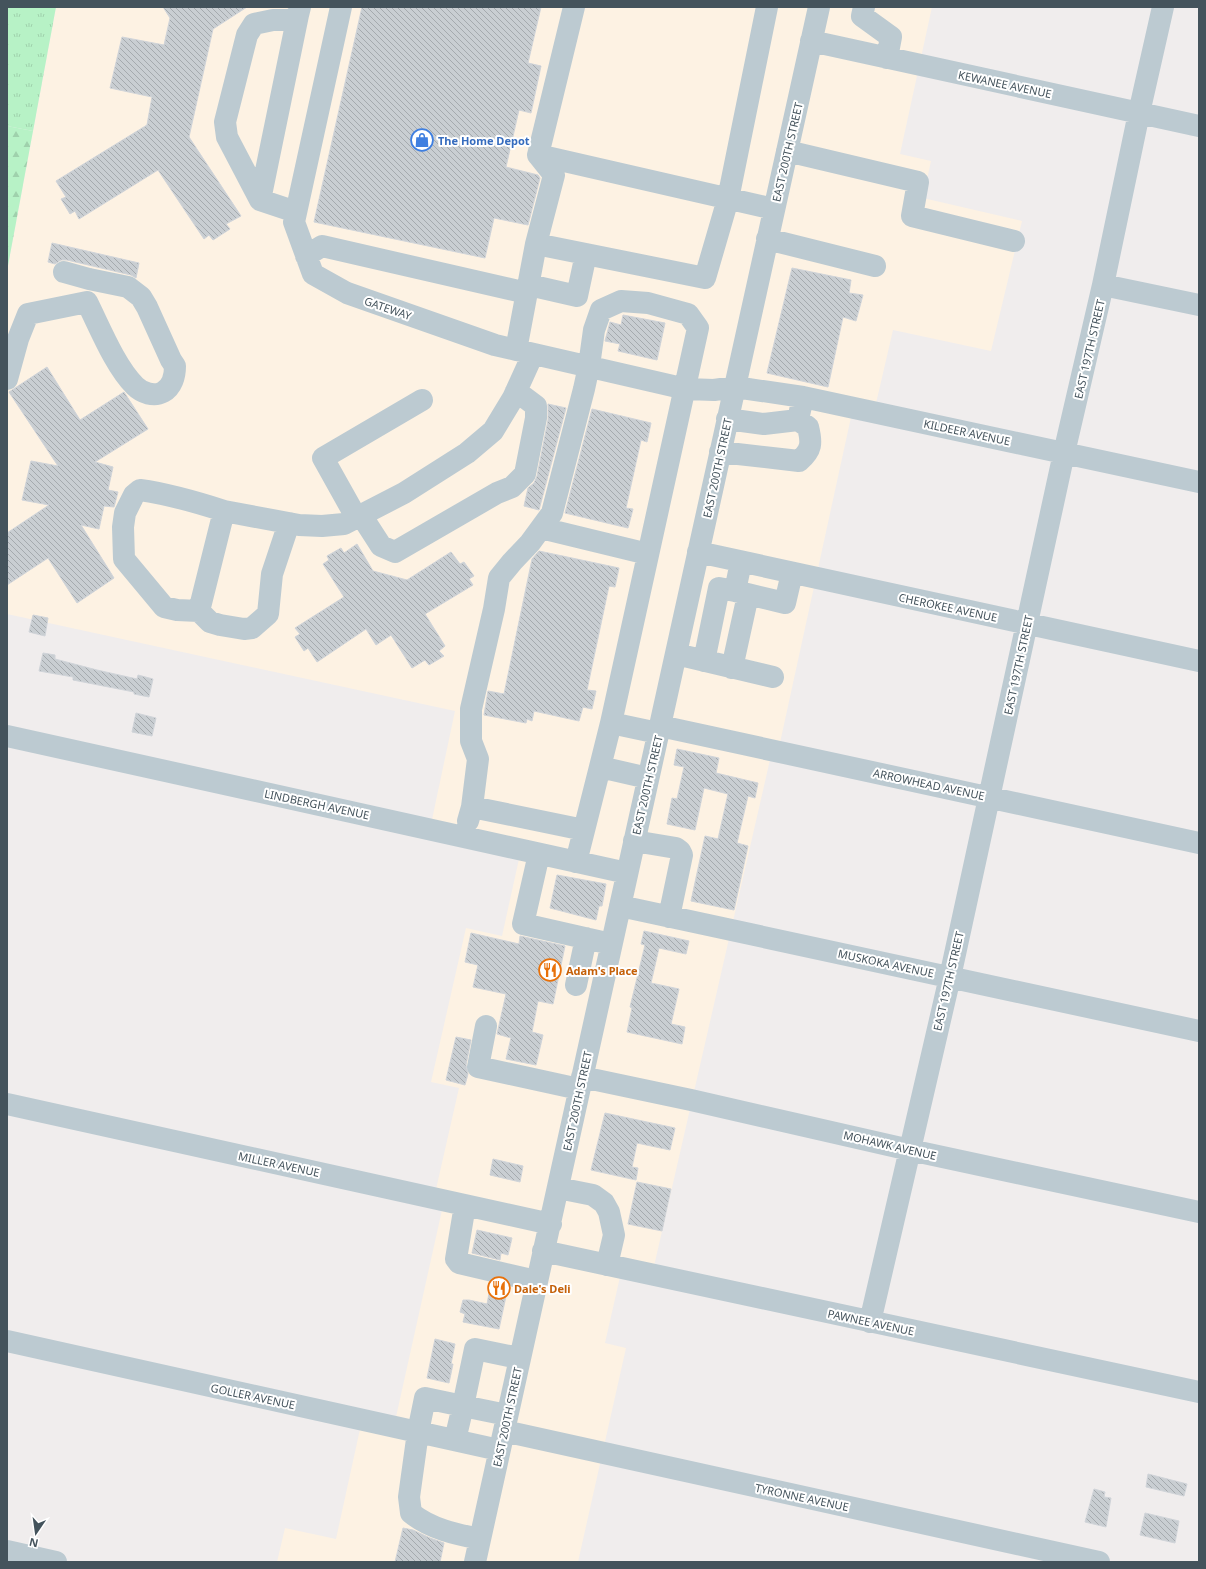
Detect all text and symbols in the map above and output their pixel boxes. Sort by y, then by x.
street label: KEWANEE AVENUE [957,67,1053,101]
street label: EAST 200TH STREET [768,101,806,203]
shop icon: The Home Depot [409,127,435,153]
place label: The Home Depot [438,133,530,148]
street label: GATEWAY [362,293,414,323]
street label: EAST 197TH STREET [1070,298,1108,400]
street label: KILDEER AVENUE [922,416,1012,448]
street label: EAST 200TH STREET [699,417,735,519]
street label: CHEROKEE AVENUE [897,589,999,625]
street label: EAST 197TH STREET [1000,614,1036,716]
street label: EAST 200TH STREET [628,734,666,836]
street label: ARROWHEAD AVENUE [872,765,986,803]
street label: LINDBERGH AVENUE [263,786,371,822]
street label: EAST 197TH STREET [929,930,967,1032]
street label: MUSKOKA AVENUE [837,946,935,980]
restaurant icon: Adam's Place [537,957,563,983]
place label: Adam's Place [566,963,638,978]
street label: EAST 200TH STREET [559,1050,595,1152]
street label: MOHAWK AVENUE [842,1127,938,1163]
street label: MILLER AVENUE [237,1148,321,1180]
restaurant icon: Dale's Deli [486,1275,512,1301]
place label: Dale's Deli [514,1281,571,1296]
street label: PAWNEE AVENUE [826,1305,916,1339]
street label: EAST 200TH STREET [489,1366,525,1468]
street label: GOLLER AVENUE [209,1380,297,1412]
street label: TYRONNE AVENUE [754,1480,850,1514]
north arrow [16,1513,56,1553]
text: N [28,1535,40,1552]

